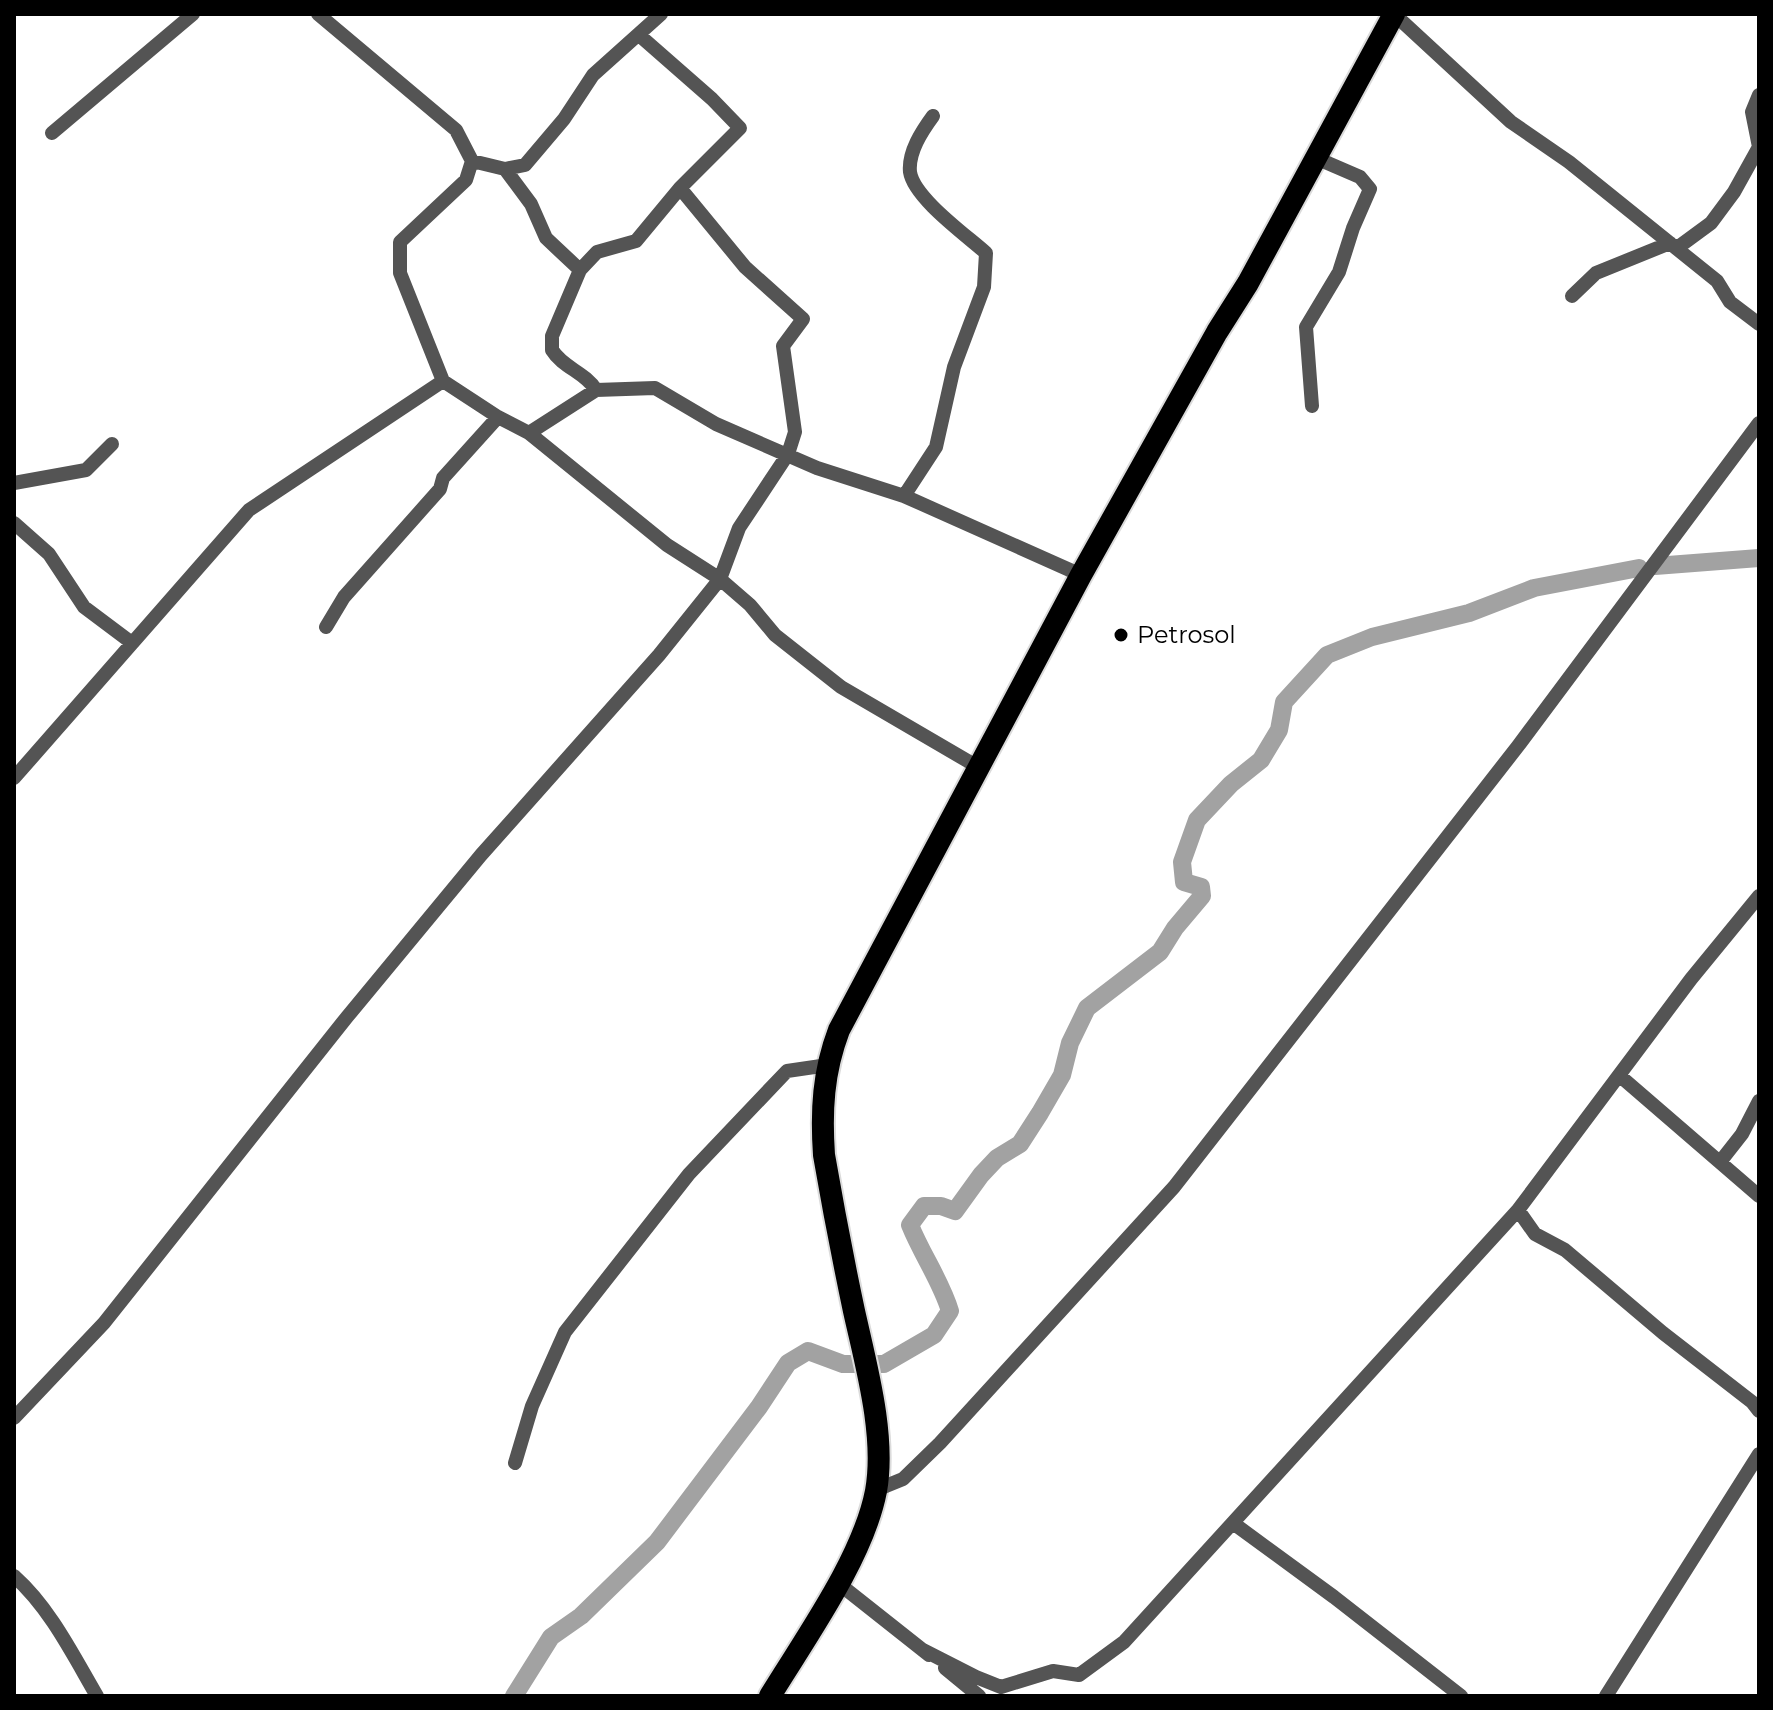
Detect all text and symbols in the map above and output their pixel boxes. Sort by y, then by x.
place label: Petrosol [1137,620,1236,649]
marker: Petrosol [1112,626,1130,644]

